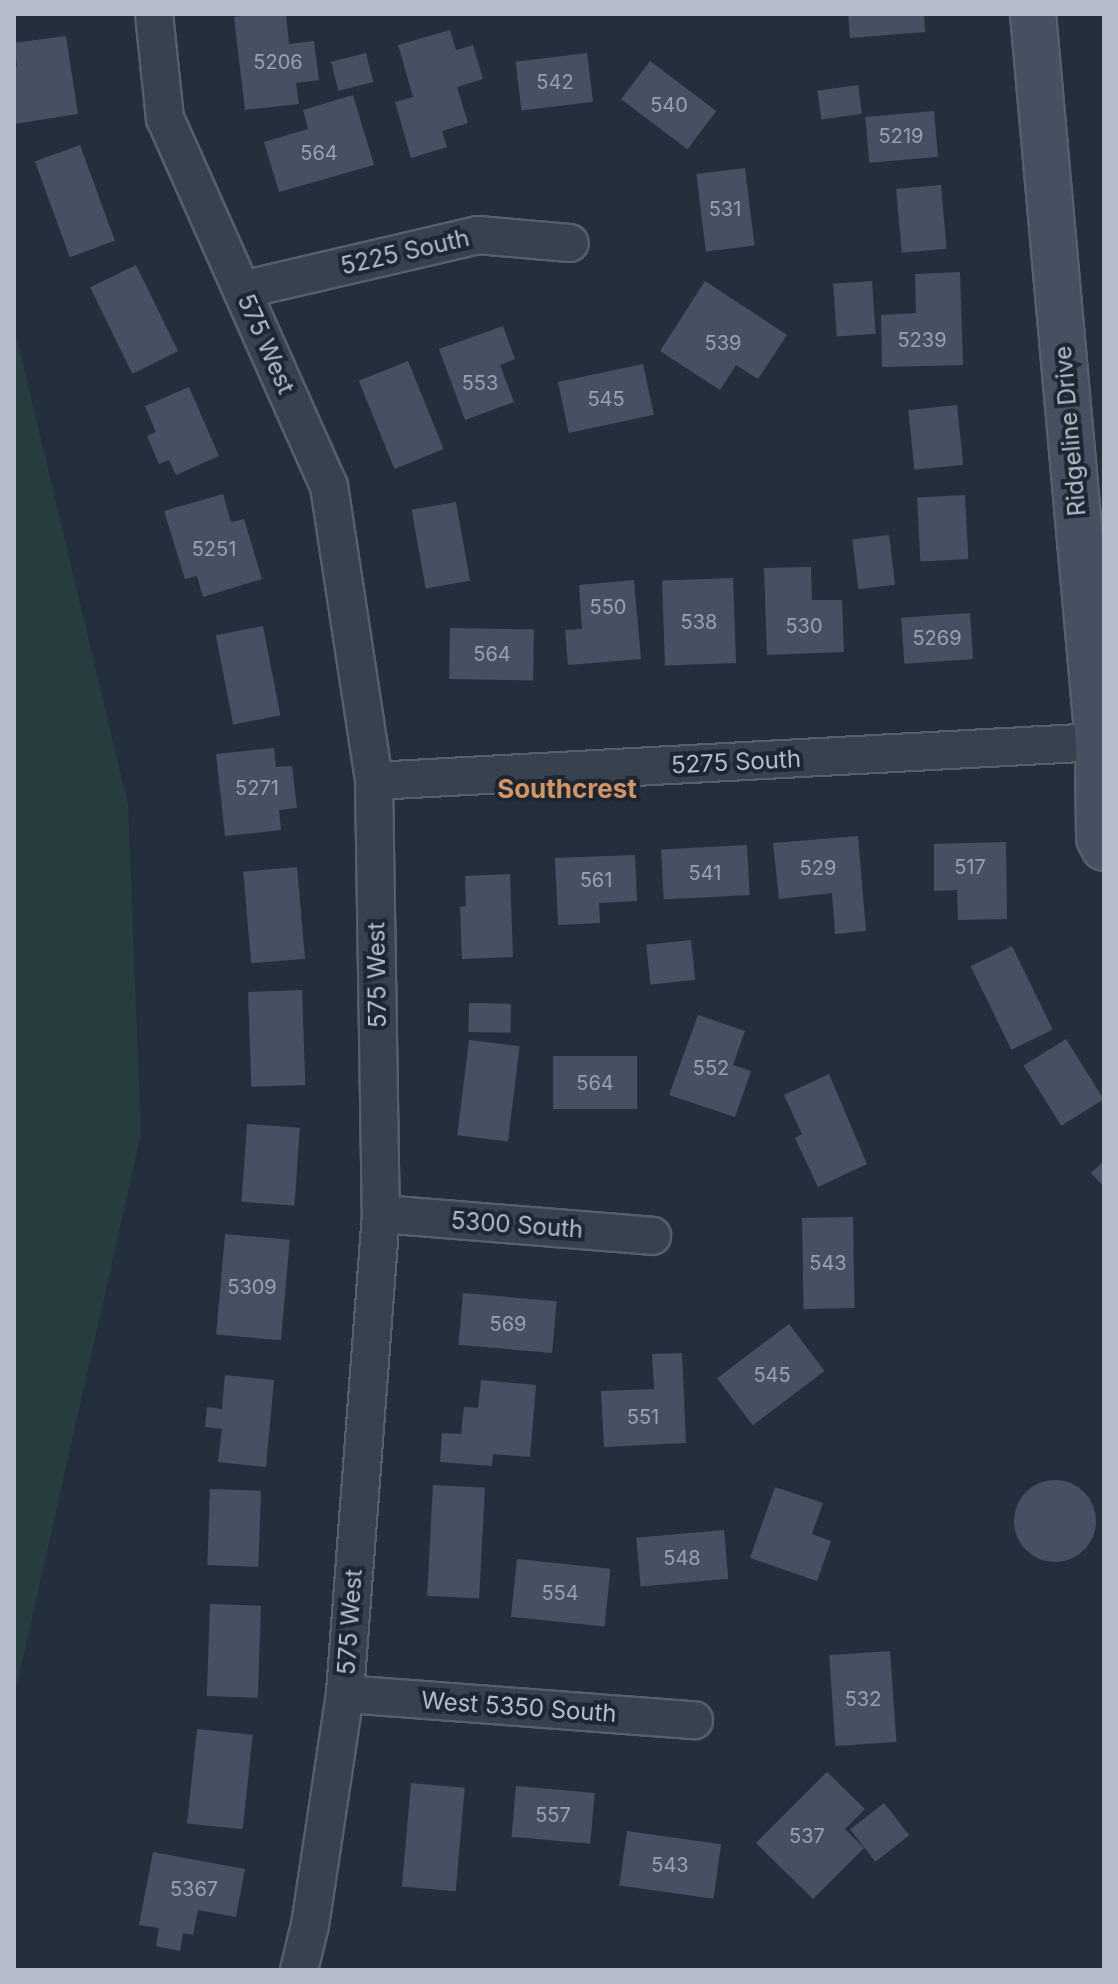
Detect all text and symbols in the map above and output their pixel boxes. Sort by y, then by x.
house number: 5206 [253,50,303,74]
house number: 542 [536,70,574,94]
house number: 540 [650,93,688,117]
house number: 5219 [879,124,923,148]
house number: 564 [300,141,338,165]
house number: 531 [709,197,741,221]
street label: 5225 South [338,223,472,281]
street label: 575 West [231,290,301,398]
house number: 5239 [897,328,947,352]
house number: 539 [705,331,741,355]
street label: Ridgeline Drive [1048,345,1092,517]
house number: 553 [462,371,498,395]
house number: 545 [587,387,625,411]
house number: 5251 [192,537,236,561]
house number: 550 [590,595,626,619]
house number: 538 [681,610,717,634]
house number: 530 [785,614,823,638]
house number: 5269 [912,626,962,650]
house number: 564 [473,642,511,666]
street label: 5275 South [670,744,802,780]
district label: Southcrest [497,773,637,805]
house number: 5271 [235,776,279,800]
house number: 517 [954,855,986,879]
house number: 529 [800,856,836,880]
house number: 541 [689,861,721,885]
house number: 561 [580,868,612,892]
street label: 575 West [362,922,392,1028]
house number: 552 [693,1056,729,1080]
house number: 564 [576,1071,614,1095]
street label: 5300 South [450,1206,584,1244]
house number: 543 [809,1251,847,1275]
house number: 5309 [227,1275,277,1299]
house number: 569 [490,1312,526,1336]
house number: 545 [753,1363,791,1387]
house number: 551 [627,1405,659,1429]
house number: 548 [663,1546,701,1570]
street label: 575 West [332,1568,368,1676]
house number: 554 [541,1581,579,1605]
street label: West 5350 South [420,1686,618,1728]
house number: 532 [845,1687,881,1711]
house number: 557 [535,1803,571,1827]
house number: 537 [789,1824,825,1848]
house number: 543 [651,1853,689,1877]
house number: 5367 [170,1877,218,1901]

